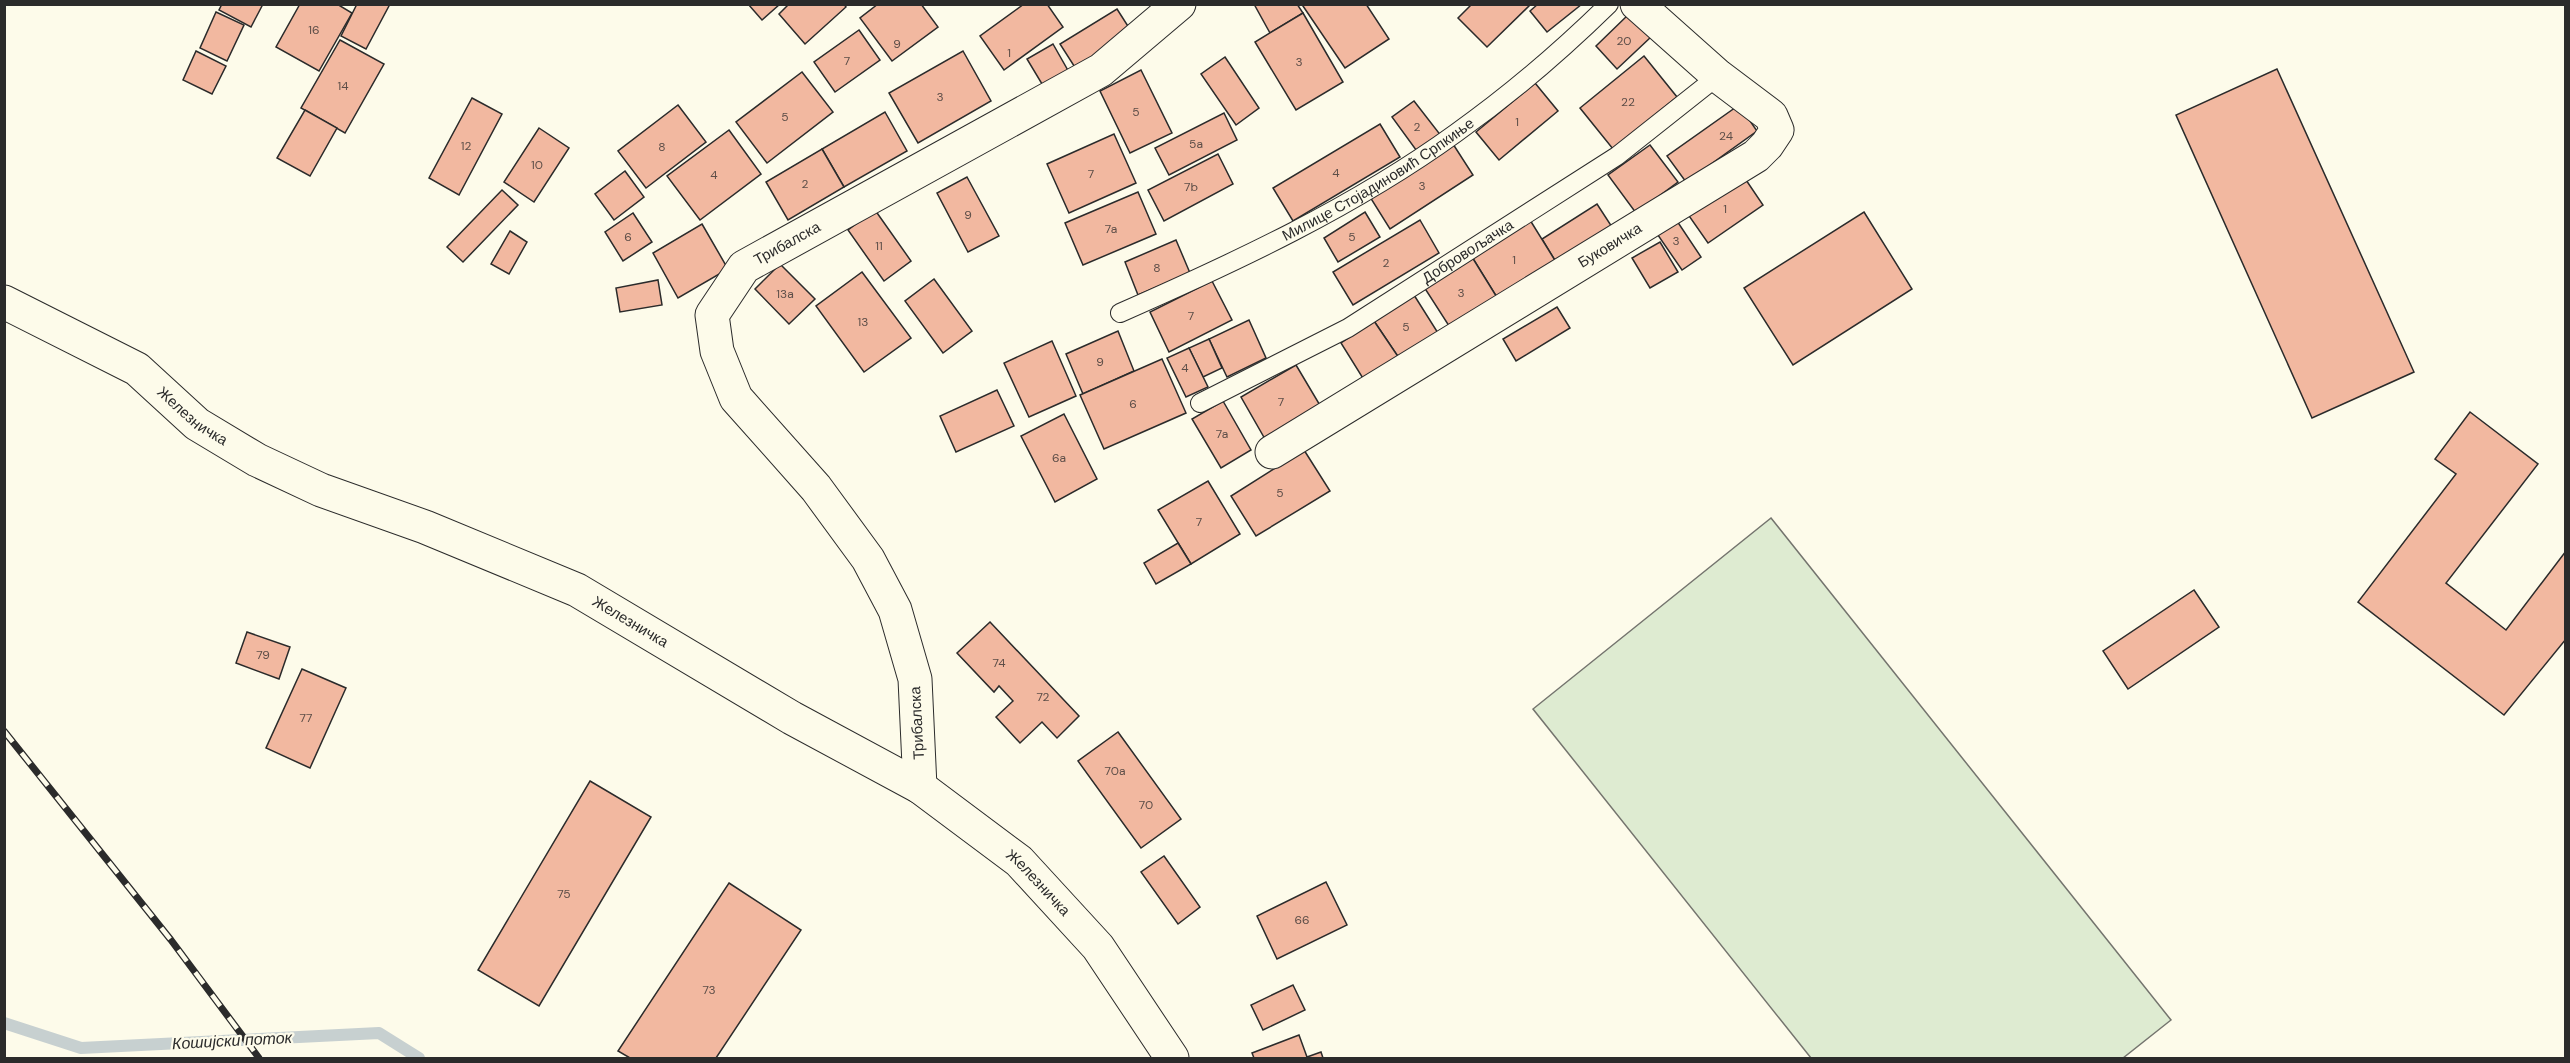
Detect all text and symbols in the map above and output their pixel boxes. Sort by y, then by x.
house number: 16 [308,22,320,38]
house number: 20 [1616,33,1632,49]
house number: 9 [893,36,901,52]
house number: 1 [1007,45,1011,61]
house number: 7 [844,53,850,69]
house number: 3 [1295,54,1303,70]
house number: 14 [337,78,349,94]
house number: 3 [936,89,944,105]
house number: 22 [1621,94,1635,110]
house number: 5 [1132,104,1140,120]
house number: 5 [781,109,789,125]
street label: Милице Стојадиновић Српкиње [1279,113,1478,246]
house number: 1 [1515,114,1519,130]
house number: 2 [1414,119,1421,135]
house number: 24 [1719,128,1733,144]
house number: 5a [1189,136,1203,152]
house number: 12 [461,138,471,154]
house number: 8 [658,139,666,155]
house number: 10 [531,157,543,173]
house number: 4 [1332,165,1340,181]
house number: 7 [1088,166,1094,182]
house number: 4 [710,167,718,183]
house number: 2 [802,176,809,192]
house number: 3 [1418,178,1426,194]
house number: 7b [1184,179,1198,195]
house number: 1 [1723,201,1727,217]
house number: 9 [964,207,972,223]
street label: Добровољачка [1418,214,1518,288]
street label: Трибалска [750,216,825,270]
street label: Буковичка [1574,218,1646,273]
house number: 7a [1105,221,1117,237]
house number: 6 [624,229,632,245]
house number: 5 [1348,229,1356,245]
house number: 3 [1672,233,1680,249]
house number: 11 [875,238,883,254]
house number: 1 [1512,252,1516,268]
house number: 2 [1383,255,1390,271]
house number: 8 [1153,260,1161,276]
house number: 3 [1457,285,1465,301]
house number: 13a [776,286,794,302]
house number: 7 [1188,308,1194,324]
house number: 13 [858,314,868,330]
house number: 5 [1402,319,1410,335]
house number: 9 [1096,354,1104,370]
house number: 4 [1181,360,1189,376]
street label: Железничка [153,382,232,450]
house number: 7 [1278,394,1284,410]
house number: 6 [1129,396,1137,412]
house number: 7a [1216,426,1228,442]
house number: 6a [1052,450,1066,466]
house number: 5 [1276,485,1284,501]
house number: 7 [1196,514,1202,530]
street label: Железничка [589,591,673,652]
house number: 79 [256,647,270,663]
house number: 74 [993,655,1005,671]
street label: Трибалска [905,685,929,760]
house number: 72 [1036,689,1050,705]
house number: 77 [300,710,312,726]
house number: 70a [1105,763,1125,779]
house number: 70 [1139,797,1153,813]
street label: Железничка [1002,845,1075,921]
house number: 75 [557,886,571,902]
house number: 66 [1294,912,1310,928]
house number: 73 [702,982,716,998]
water label: Кошијски поток [171,1027,294,1054]

